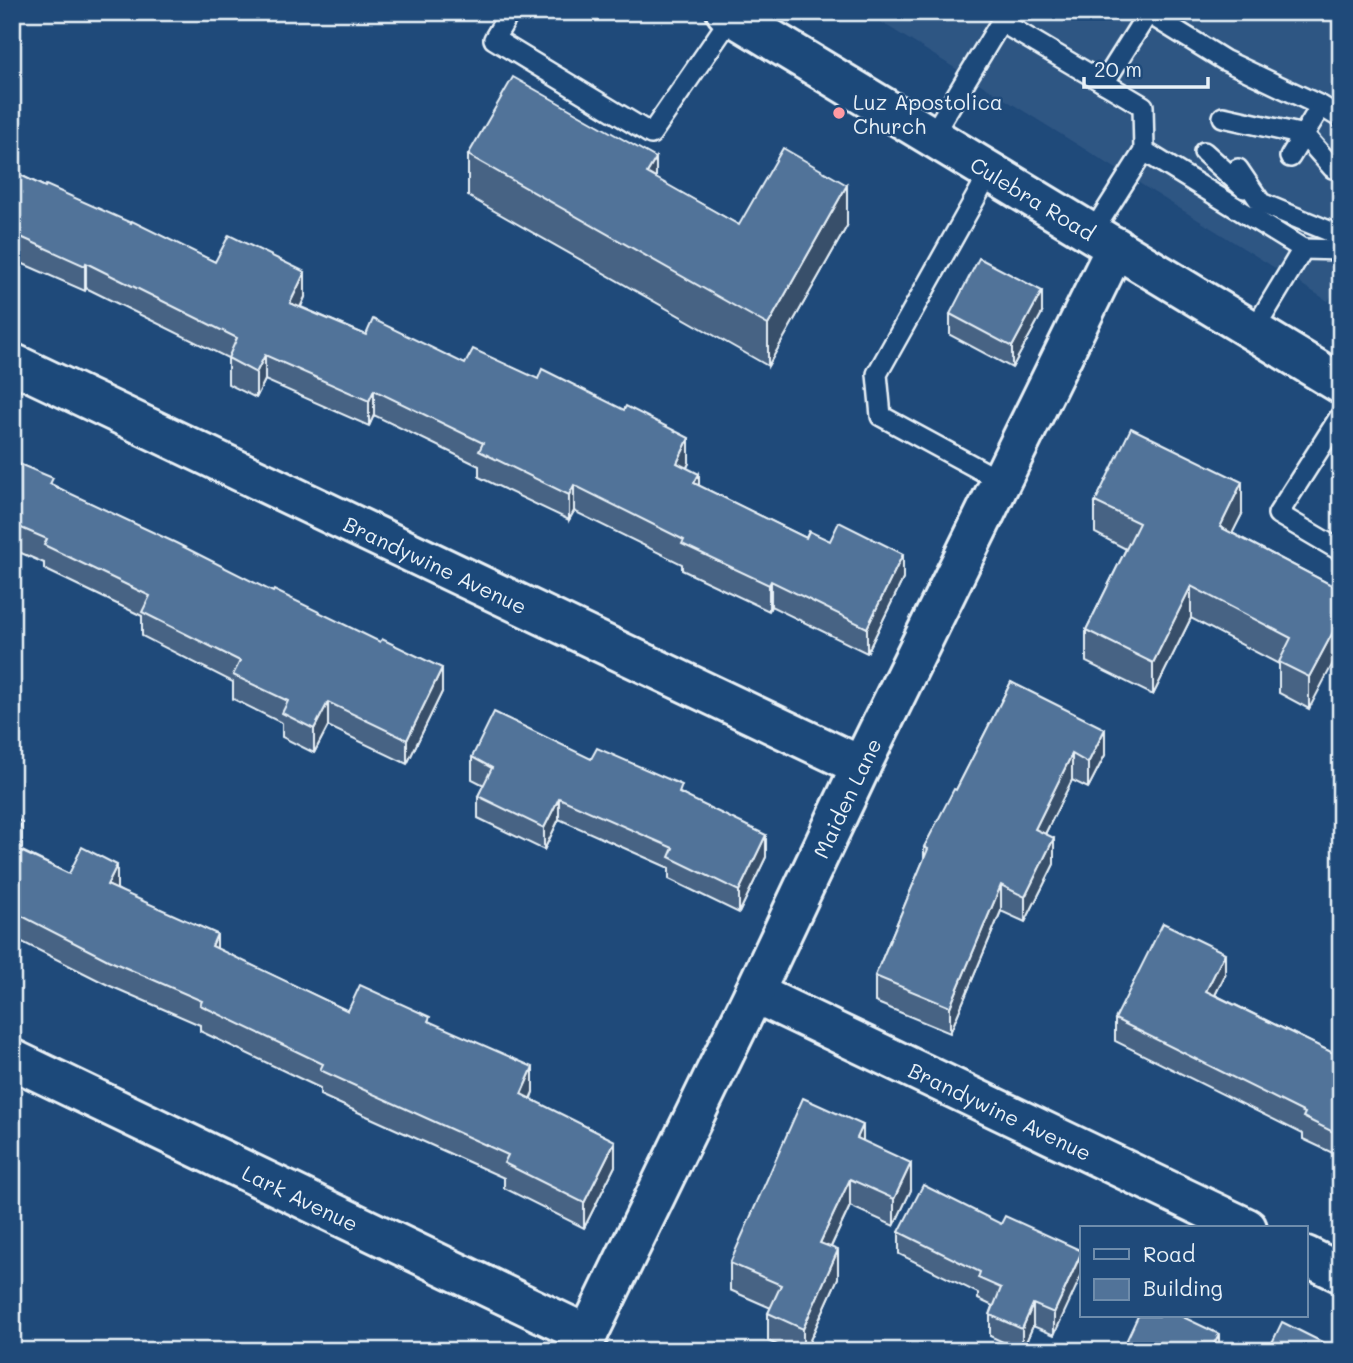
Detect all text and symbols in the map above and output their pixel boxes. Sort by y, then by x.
scale bar [1084,46,1208,90]
text: 20 m [1094,55,1142,82]
place label: Luz Apostolica Church [853,88,1003,139]
marker: Luz Apostolica Church [831,105,847,121]
street label: Culebra Road [966,150,1100,246]
street label: Brandywine Avenue [340,509,532,619]
street label: Maiden Lane [806,733,886,862]
street label: Brandywine Avenue [905,1055,1096,1166]
street label: Lark Avenue [238,1158,363,1237]
legend [1080,1226,1308,1318]
text: Road [1143,1240,1195,1267]
text: Building [1143,1274,1223,1301]

